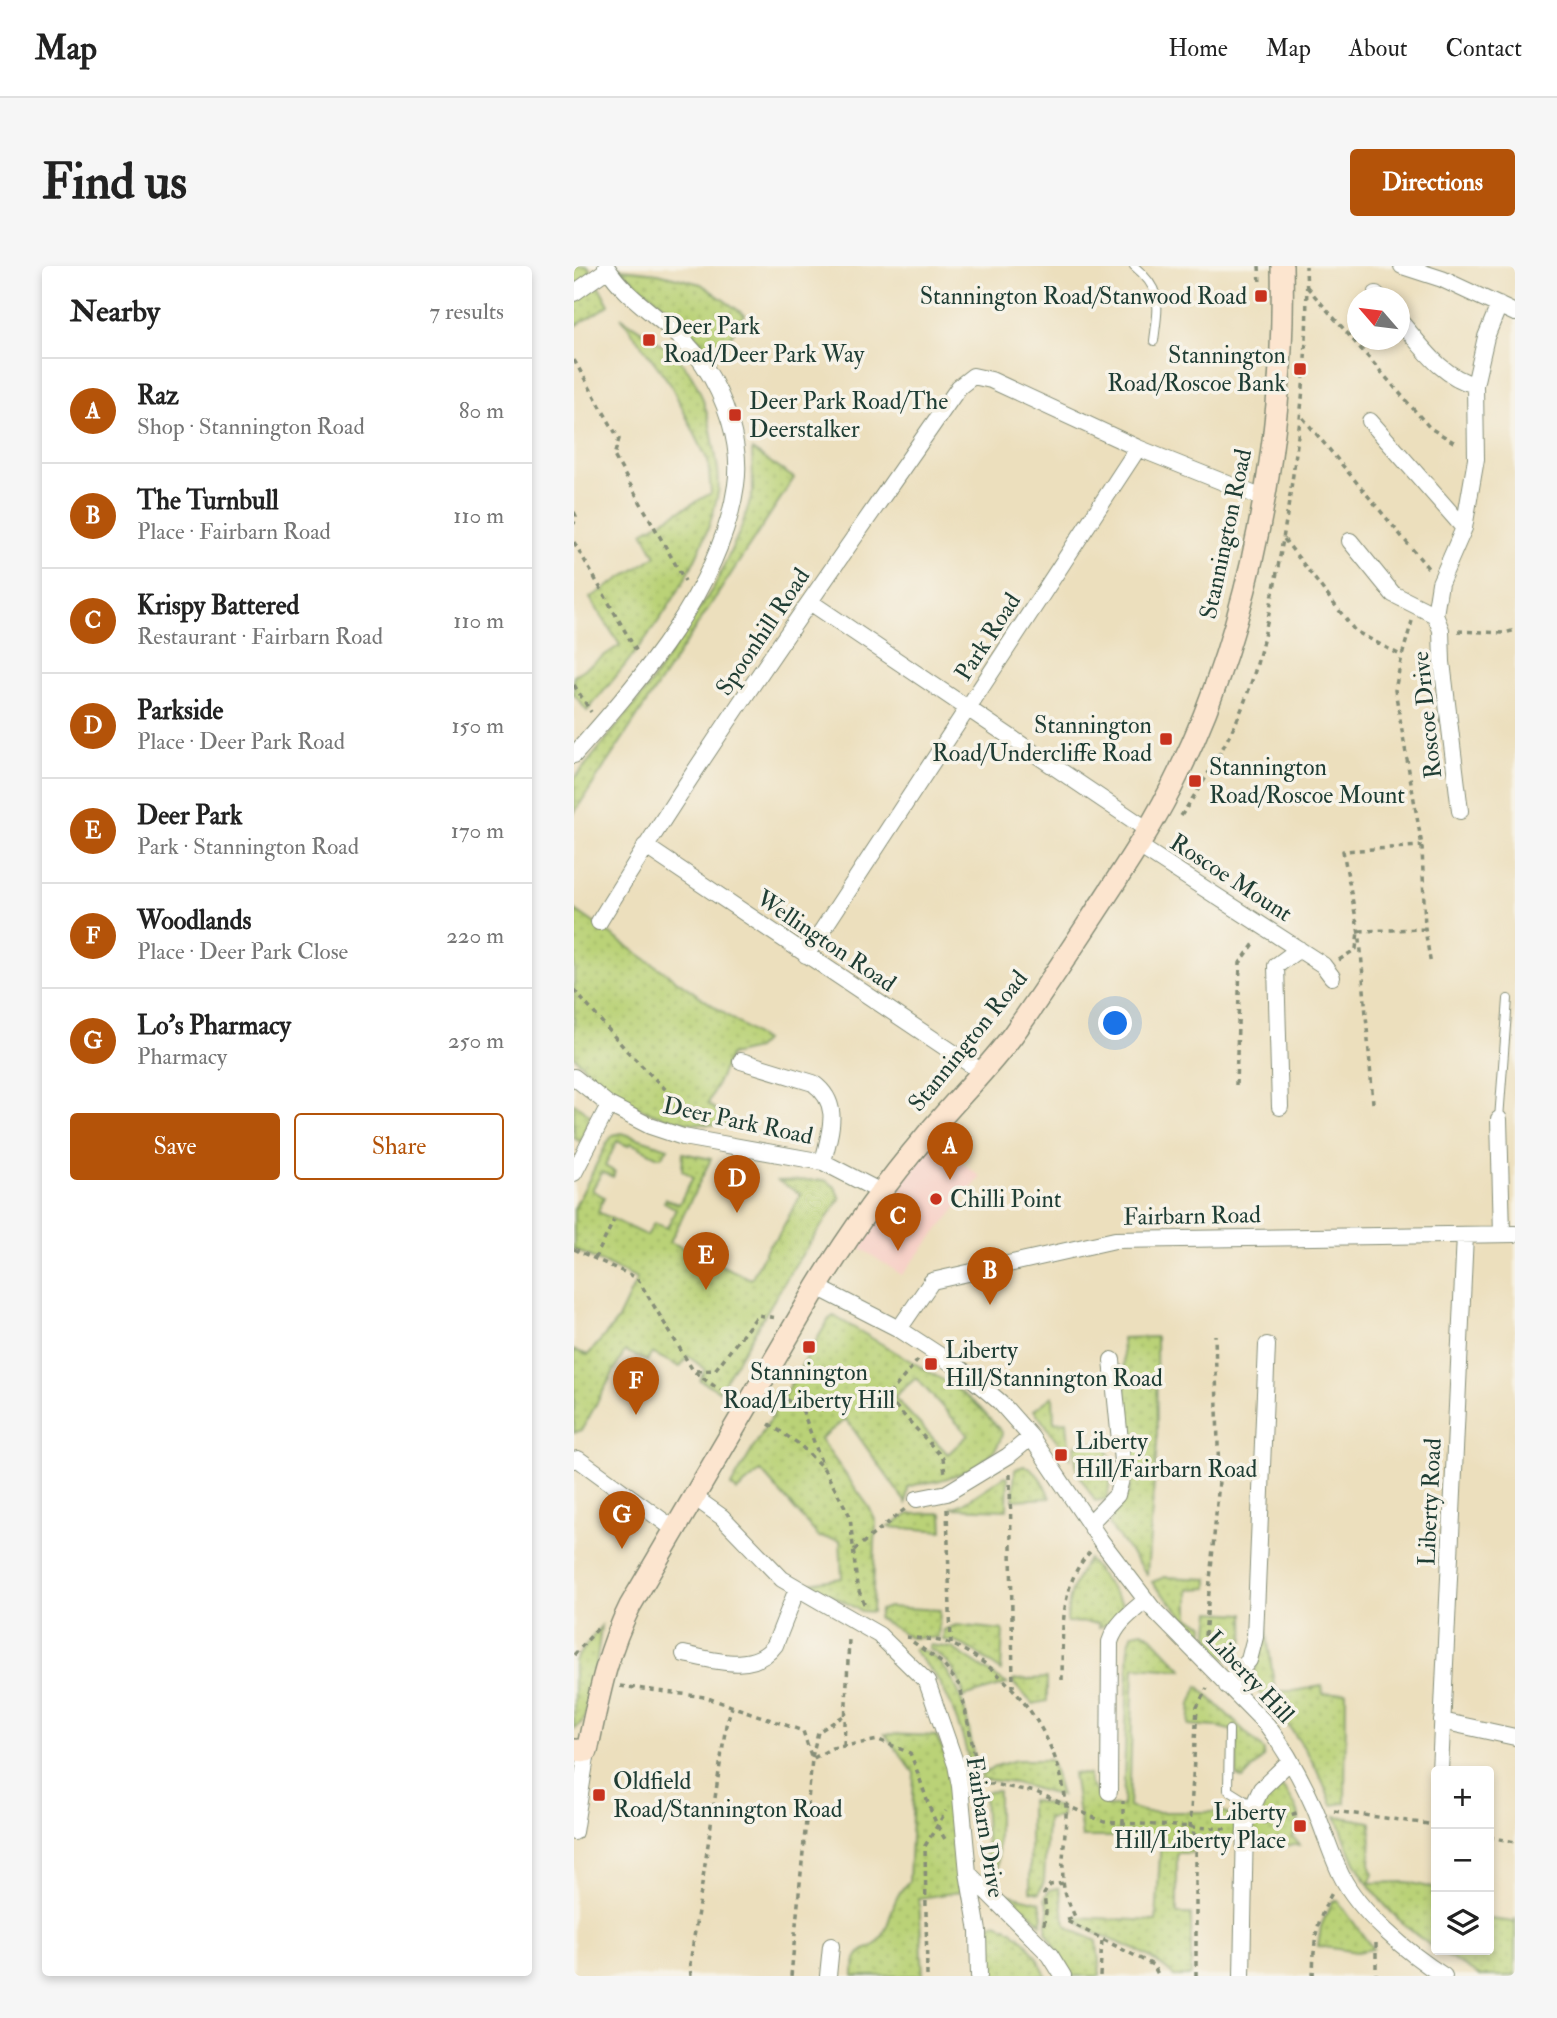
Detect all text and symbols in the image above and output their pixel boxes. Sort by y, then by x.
text: Map [35,28,97,69]
text: Home [1168,33,1228,64]
text: Map [1266,33,1311,64]
text: About [1349,33,1408,64]
text: Contact [1446,33,1522,64]
button: Directions [1350,149,1515,216]
text: Find us [42,152,187,213]
place label: Stannington Road/Stanwood Road [920,281,1247,312]
north arrow [1347,287,1410,350]
marker: Stannington Road/Stanwood Road [1253,288,1269,304]
text: Nearby [70,293,160,330]
text: 7 results [430,297,504,326]
place label: Deer Park Road/Deer Park Way [663,311,865,370]
marker: Deer Park Road/Deer Park Way [641,332,657,348]
place label: Stannington Road/Roscoe Bank [1107,340,1286,399]
marker: Stannington Road/Roscoe Bank [1292,361,1308,377]
text: Raz [137,380,179,412]
place label: Deer Park Road/The Deerstalker [749,386,948,445]
text: A [86,396,100,425]
text: 80 m [459,396,504,425]
marker: Deer Park Road/The Deerstalker [727,407,743,423]
text: Shop · Stannington Road [137,412,365,441]
street label: Stannington Road [1193,446,1259,622]
text: The Turnbull [137,485,279,517]
text: B [85,501,101,530]
text: 110 m [453,501,504,530]
text: Place · Fairbarn Road [137,517,331,546]
street label: Spoonhill Road [709,562,817,702]
street label: Park Road [948,587,1028,687]
text: Krispy Battered [137,590,299,622]
text: C [85,606,101,635]
text: 110 m [453,606,504,635]
text: Restaurant · Fairbarn Road [137,622,383,651]
street label: Roscoe Drive [1405,650,1449,780]
text: Parkside [137,695,223,727]
place label: Stannington Road/Undercliffe Road [932,710,1152,769]
text: D [84,711,102,740]
text: 150 m [451,711,504,740]
text: Place · Deer Park Road [137,727,345,756]
marker: Stannington Road/Undercliffe Road [1158,731,1174,747]
place label: Stannington Road/Roscoe Mount [1209,752,1405,811]
marker: Stannington Road/Roscoe Mount [1187,773,1203,789]
text: Deer Park [137,800,242,832]
text: E [85,816,101,845]
text: 170 m [451,816,504,845]
street label: Roscoe Mount [1164,827,1298,929]
text: Park · Stannington Road [137,832,359,861]
street label: Wellington Road [749,882,902,999]
text: Woodlands [137,905,251,937]
text: F [86,921,100,950]
text: 220 m [446,921,504,950]
text: Place · Deer Park Close [137,937,348,966]
street label: Stannington Road [901,964,1035,1118]
your location [1098,1006,1132,1040]
text: Lo's Pharmacy [137,1010,291,1042]
text: G [83,1026,103,1055]
text: 250 m [448,1026,504,1055]
text: Pharmacy [137,1042,227,1071]
street label: Deer Park Road [660,1090,816,1152]
button: Save [70,1113,280,1180]
button: Share [294,1113,504,1180]
pin: A [927,1122,973,1180]
pin: D [714,1155,760,1213]
place label: Chilli Point [950,1184,1062,1215]
marker: Chilli Point [928,1191,944,1207]
pin: C [875,1193,921,1251]
street label: Fairbarn Road [1123,1199,1261,1233]
pin: E [683,1232,729,1290]
pin: B [967,1247,1013,1305]
place label: Liberty Hill/Stannington Road [945,1335,1163,1394]
marker: Stannington Road/Liberty Hill [801,1339,817,1355]
marker: Liberty Hill/Stannington Road [923,1356,939,1372]
pin: F [613,1357,659,1415]
place label: Stannington Road/Liberty Hill [723,1357,895,1416]
place label: Liberty Hill/Fairbarn Road [1075,1426,1258,1485]
street label: Liberty Road [1411,1437,1449,1567]
marker: Liberty Hill/Fairbarn Road [1053,1447,1069,1463]
pin: G [599,1491,645,1549]
street label: Liberty Hill [1199,1624,1301,1730]
street label: Fairbarn Drive [959,1754,1011,1900]
place label: Oldfield Road/Stannington Road [613,1766,843,1825]
map controls [1431,1766,1494,1955]
button: + [1431,1766,1494,1829]
marker: Oldfield Road/Stannington Road [591,1787,607,1803]
place label: Liberty Hill/Liberty Place [1114,1797,1286,1856]
marker: Liberty Hill/Liberty Place [1292,1818,1308,1834]
button: − [1431,1829,1494,1892]
button: layers [1431,1892,1494,1955]

